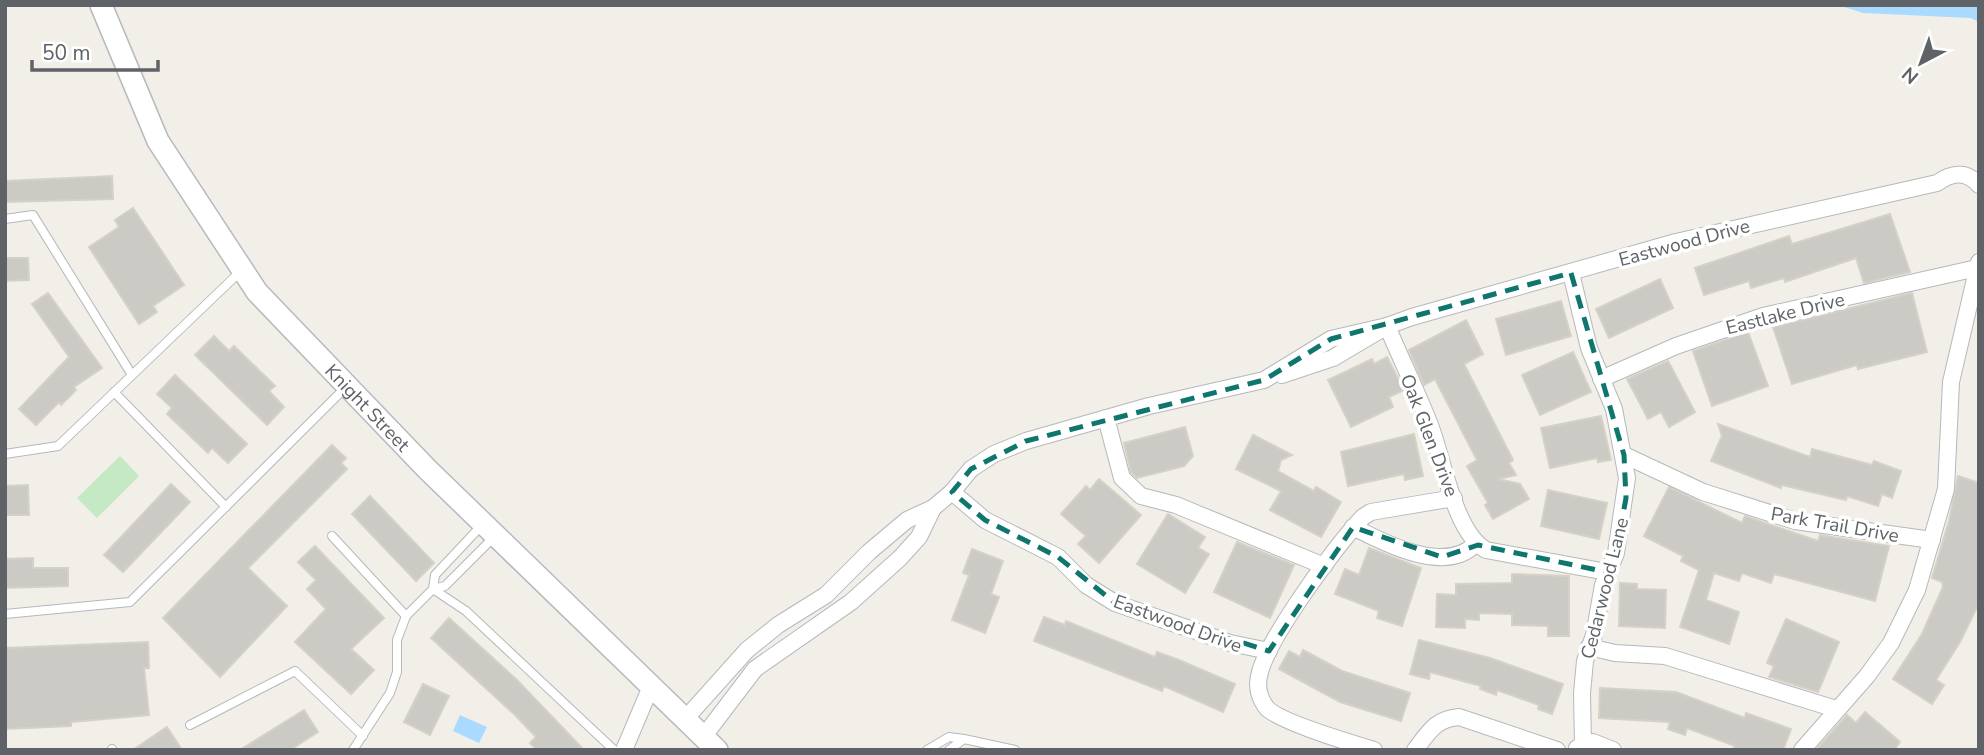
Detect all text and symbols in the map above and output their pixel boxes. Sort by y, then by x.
scale bar [32,28,158,72]
north arrow [1886,28,1956,98]
text: 50 m [42,39,91,67]
text: N [1897,61,1924,90]
street label: Eastwood Drive [1616,213,1753,273]
street label: Eastlake Drive [1723,287,1847,341]
street label: Knight Street [319,359,416,458]
street label: Oak Glen Drive [1394,370,1464,500]
street label: Park Trail Drive [1769,501,1901,549]
street label: Cedarwood Lane [1575,515,1635,662]
street label: Eastwood Drive [1110,589,1245,659]

